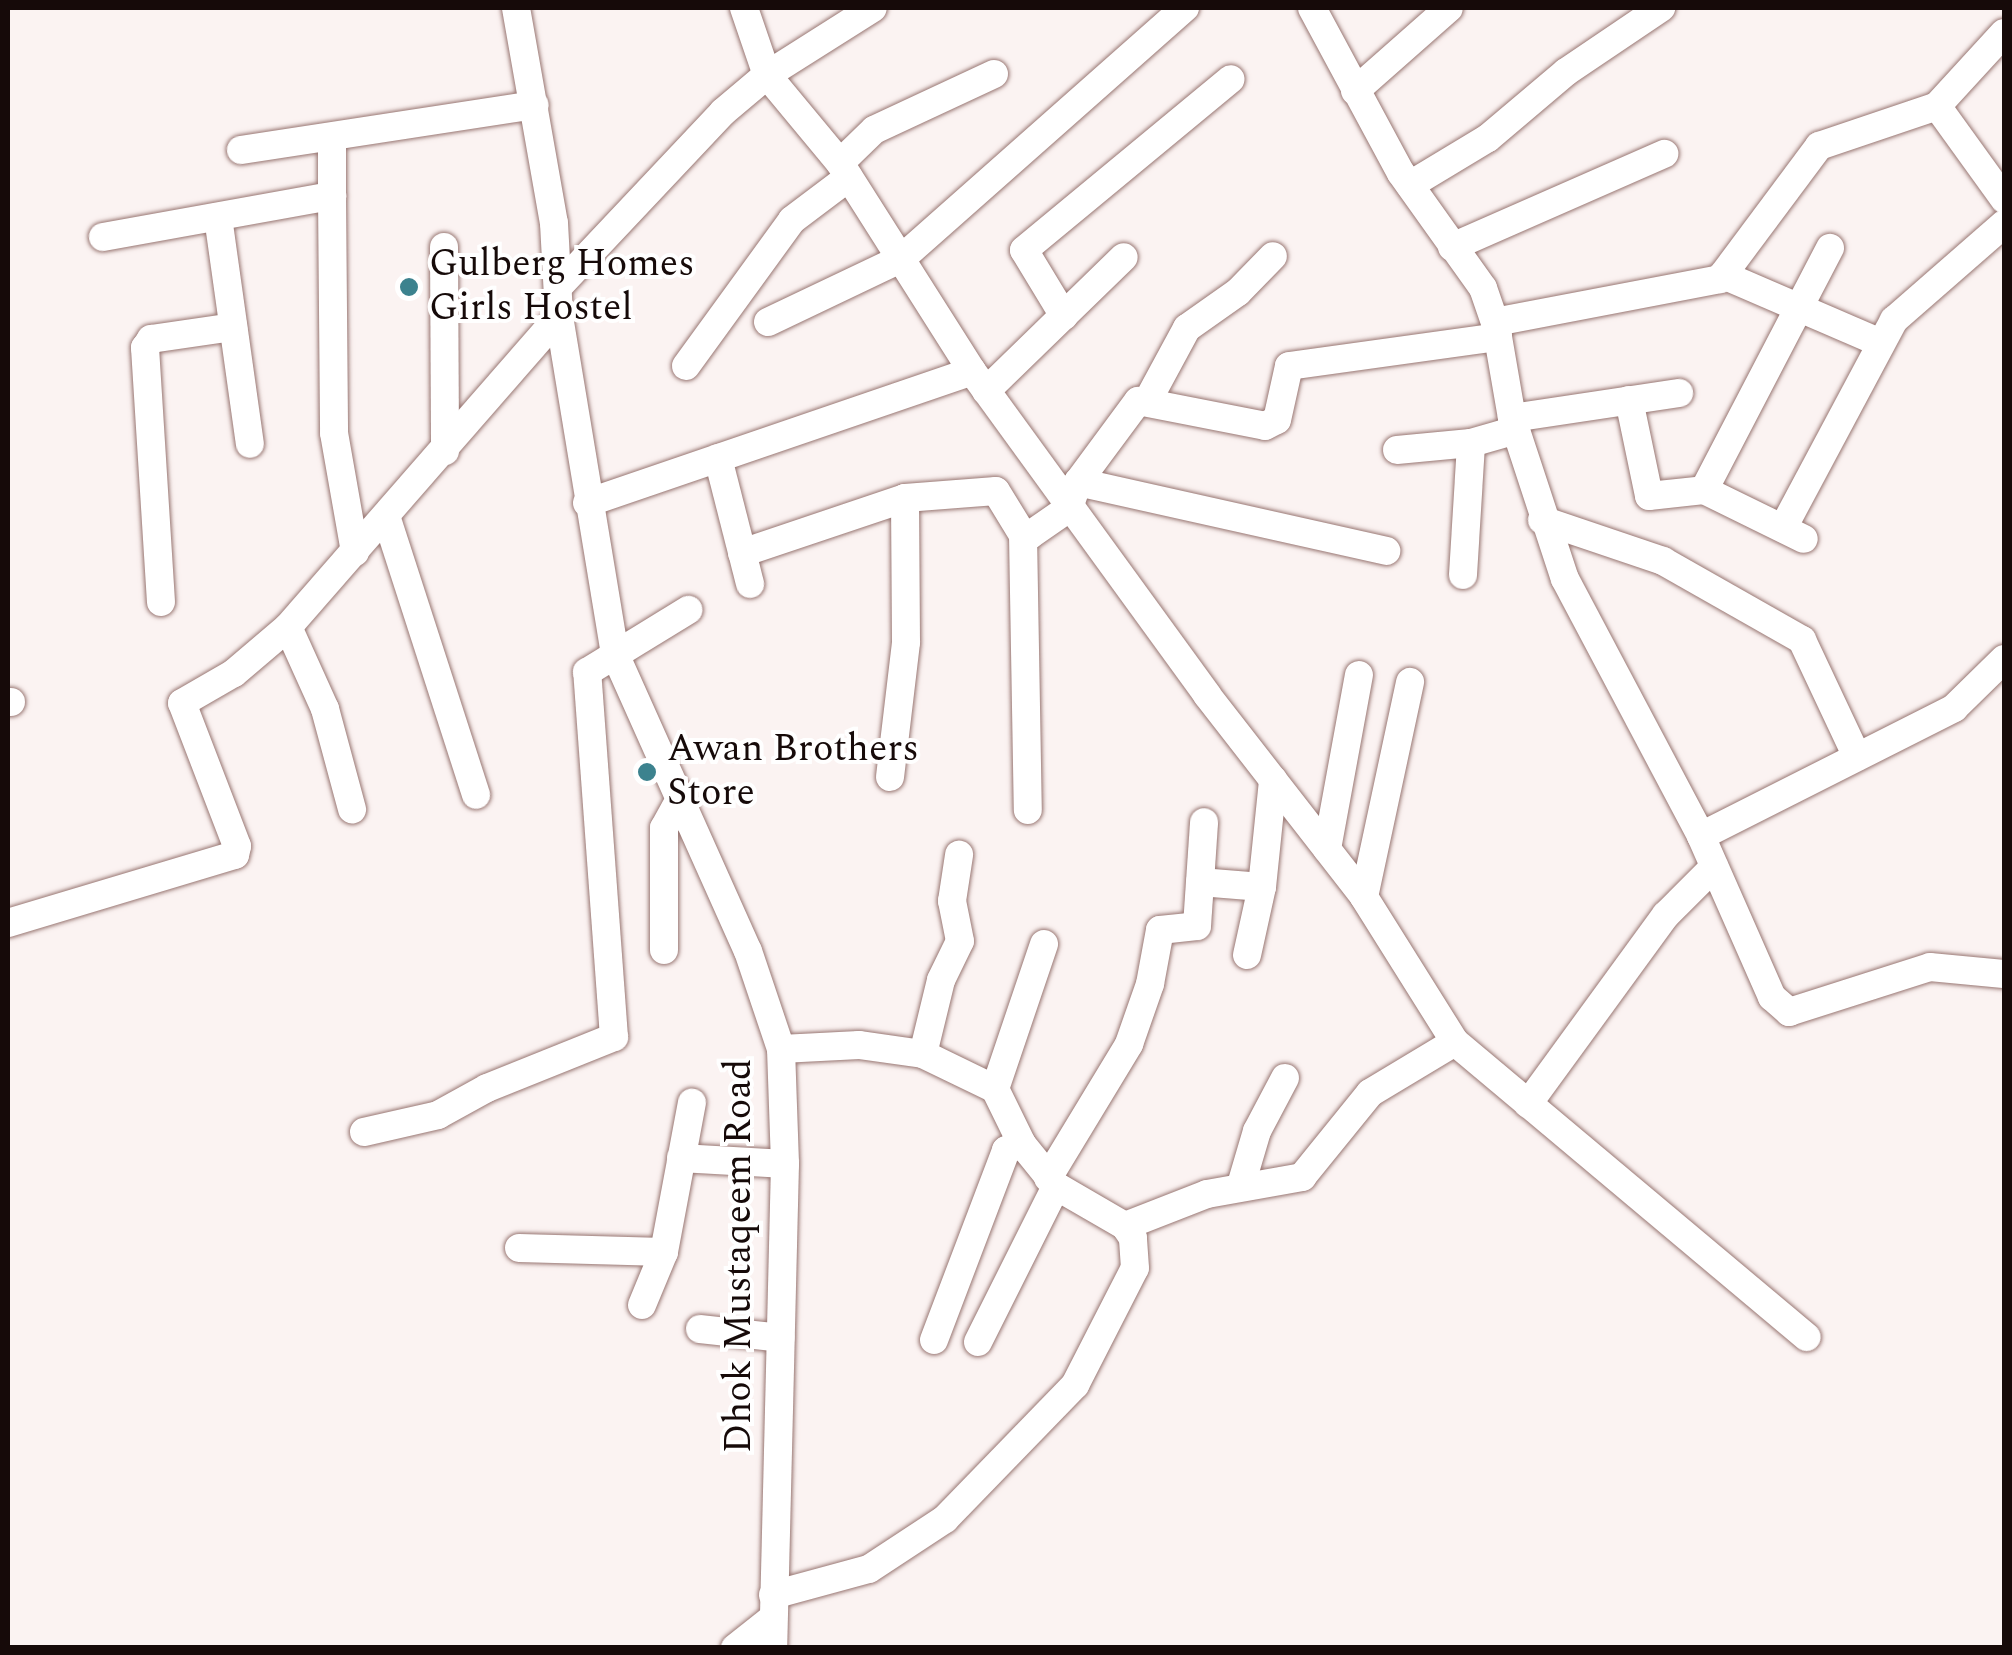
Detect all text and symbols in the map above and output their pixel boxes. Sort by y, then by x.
place label: Gulberg Homes Girls Hostel [429,242,695,332]
marker: Gulberg Homes Girls Hostel [398,276,420,298]
place label: Awan Brothers Store [667,727,919,816]
marker: Awan Brothers Store [636,761,658,783]
street label: Dhok Mustaqeem Road [717,1059,763,1453]

